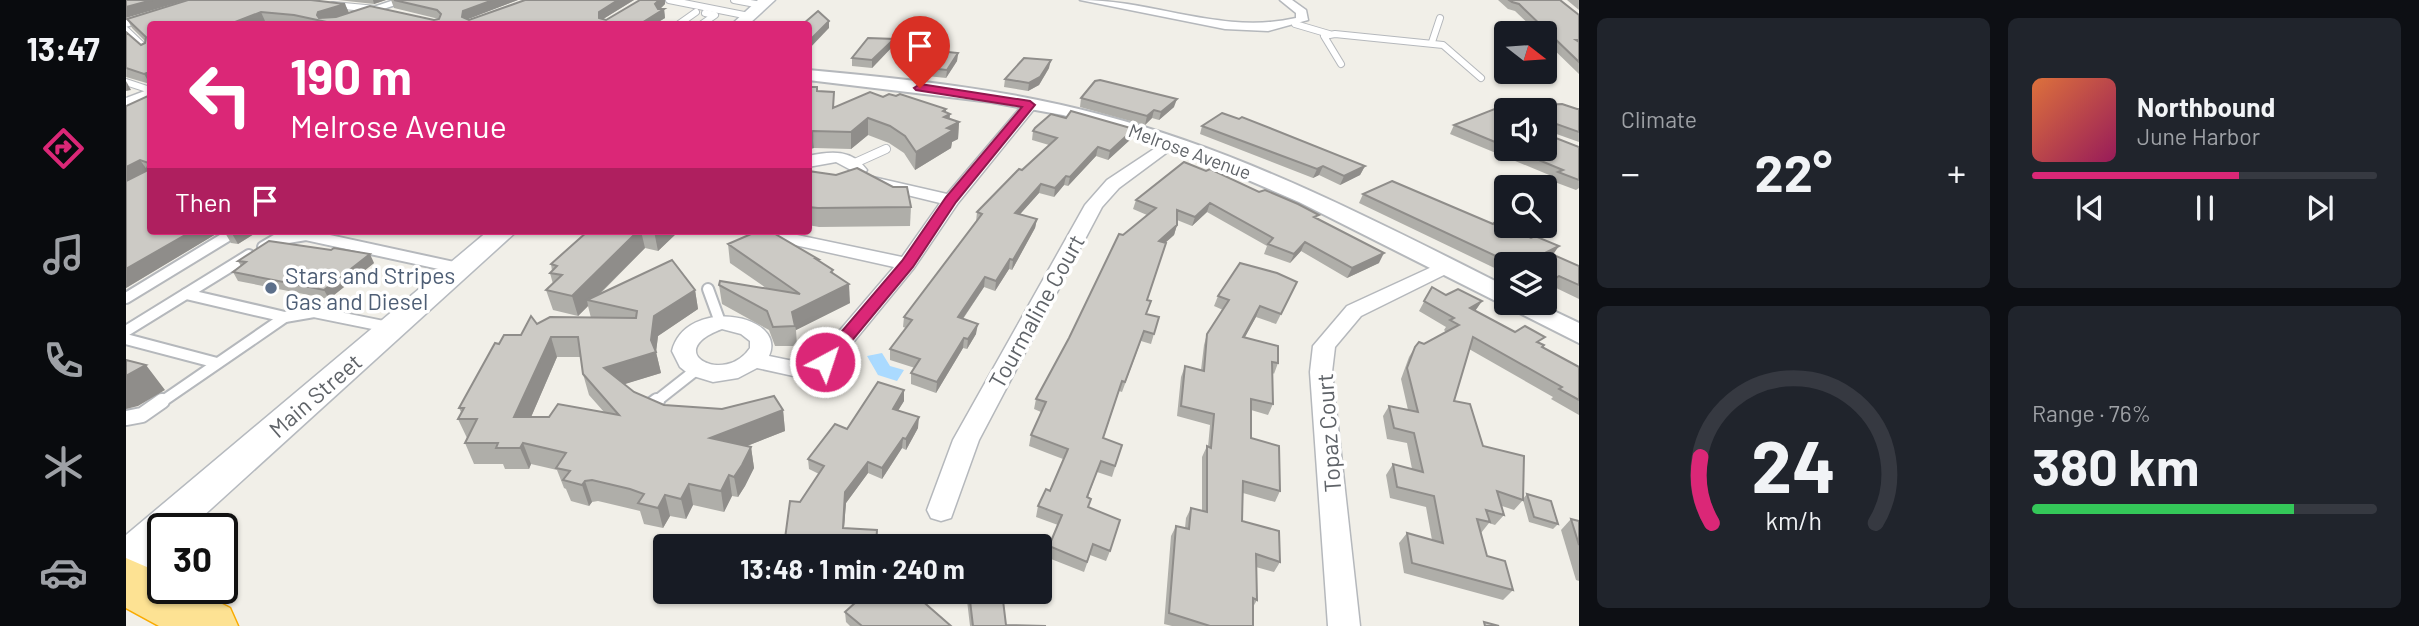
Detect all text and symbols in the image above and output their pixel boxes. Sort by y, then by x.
pin [890,16,950,88]
north arrow [1494,21,1558,84]
map controls [1494,21,1557,315]
icon: arrive [901,27,939,65]
text: 13:47 [26,29,100,67]
text: 190 m [290,46,412,105]
icon: left [175,49,266,140]
text: Northbound [2137,91,2275,122]
button: sound [1494,98,1557,161]
text: Climate [1621,105,1697,133]
text: Melrose Avenue [290,106,507,144]
street label: Melrose Avenue [1126,118,1254,184]
text: June Harbor [2137,122,2260,150]
icon: directions [39,124,88,173]
text: 22° [1755,140,1832,202]
text: − [1621,149,1640,195]
text: + [1947,149,1966,195]
button: search [1494,175,1557,238]
icon: arrive [246,182,284,220]
text: Then [175,186,232,217]
icon: previous [2071,189,2109,227]
icon: pause [2186,189,2224,227]
icon: next [2301,189,2339,227]
street label: Tourmaline Court [982,229,1090,393]
icon: music [39,230,88,279]
button: layers [1494,252,1557,315]
place label: Stars and Stripes Gas and Diesel [285,261,455,315]
marker: Stars and Stripes Gas and Diesel [263,280,279,296]
position arrow [788,325,862,399]
icon: phone [39,336,88,385]
street label: Main Street [263,347,367,443]
street label: Topaz Court [1310,373,1346,493]
text: Range · 76% [2032,399,2151,427]
text: 24 [1751,420,1836,508]
text: 380 km [2032,434,2199,496]
icon: climate [39,442,88,491]
text: km/h [1765,505,1822,535]
speed limit sign: 30 [147,513,238,604]
icon: car [39,548,88,597]
text: 13:48 · 1 min · 240 m [740,553,965,584]

